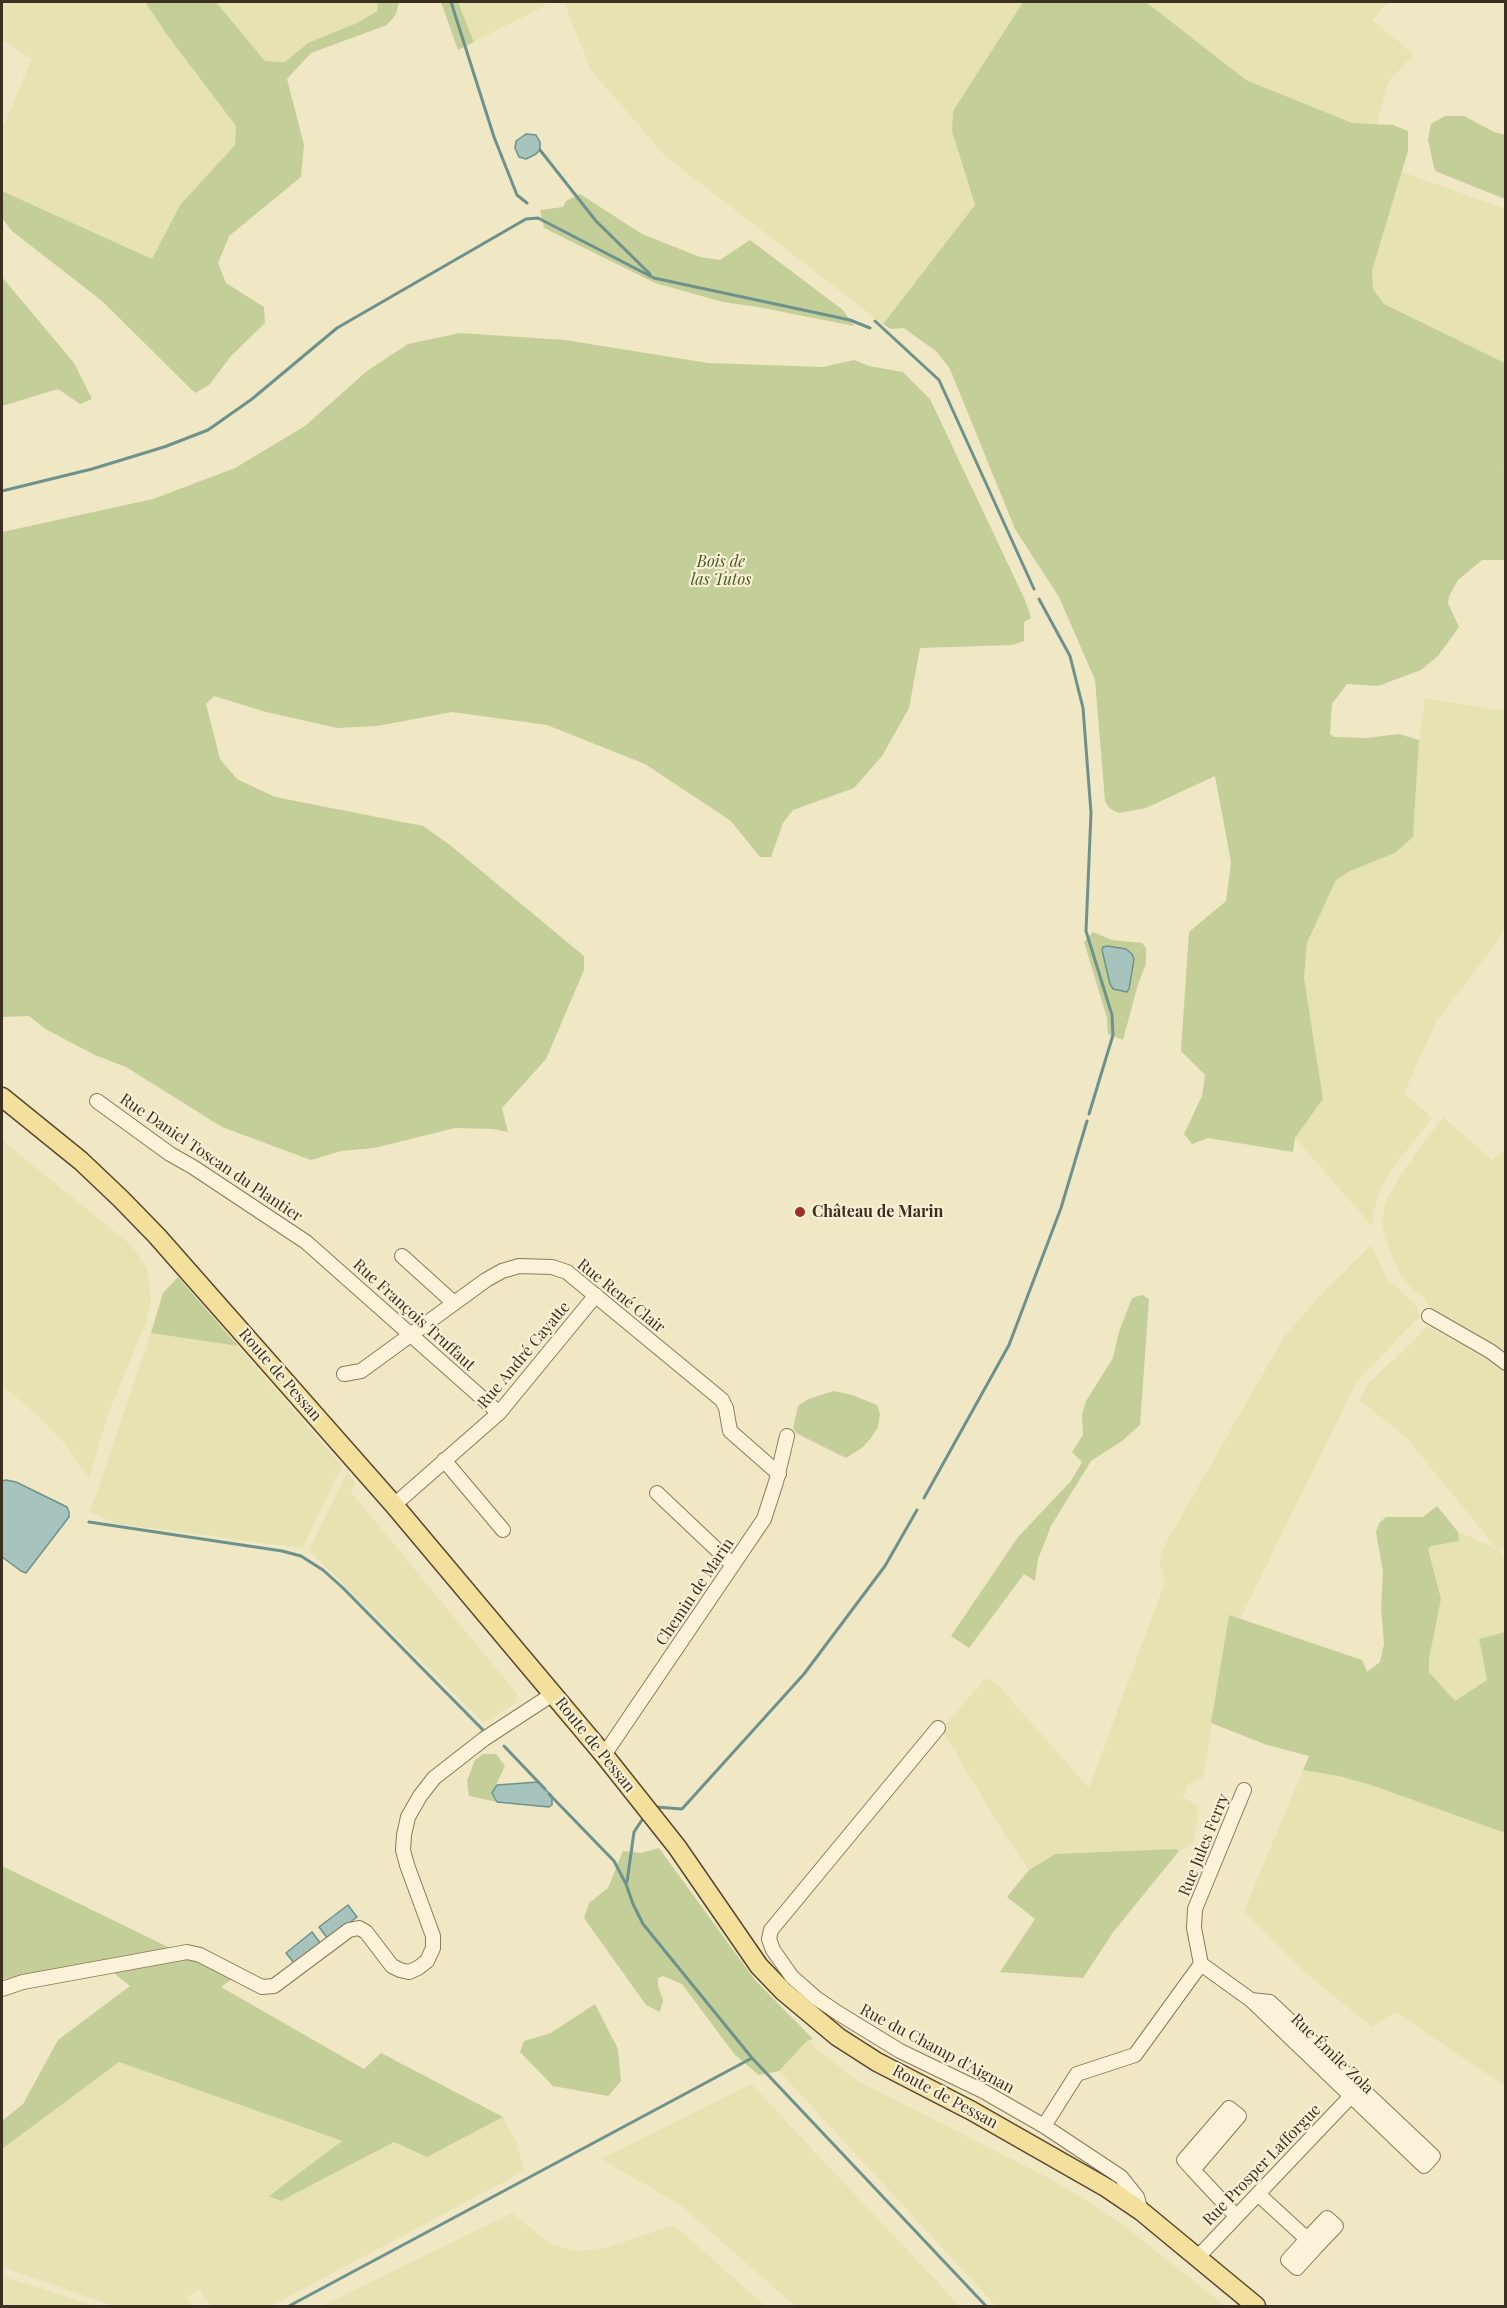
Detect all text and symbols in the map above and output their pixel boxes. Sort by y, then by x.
park label: Bois de las Tutos [691,552,751,590]
street label: Rue Daniel Toscan du Plantier [116,1090,306,1226]
place label: Château de Marin [812,1202,943,1222]
marker: Château de Marin [793,1205,807,1219]
street label: Rue François Truffaut [349,1255,479,1375]
street label: Rue René Clair [573,1255,669,1337]
street label: Rue André Cayatte [474,1298,574,1412]
street label: Route de Pessan [234,1325,326,1425]
street label: Chemin de Marin [652,1535,738,1649]
street label: Route de Pessan [551,1694,639,1796]
street label: Rue Jules Ferry [1175,1791,1233,1899]
street label: Rue du Champ d'Aignan [857,2000,1017,2098]
street label: Rue Émile Zola [1287,2010,1377,2098]
street label: Route de Pessan [889,2061,1001,2133]
street label: Rue Prosper Lafforgue [1199,2100,1325,2230]

